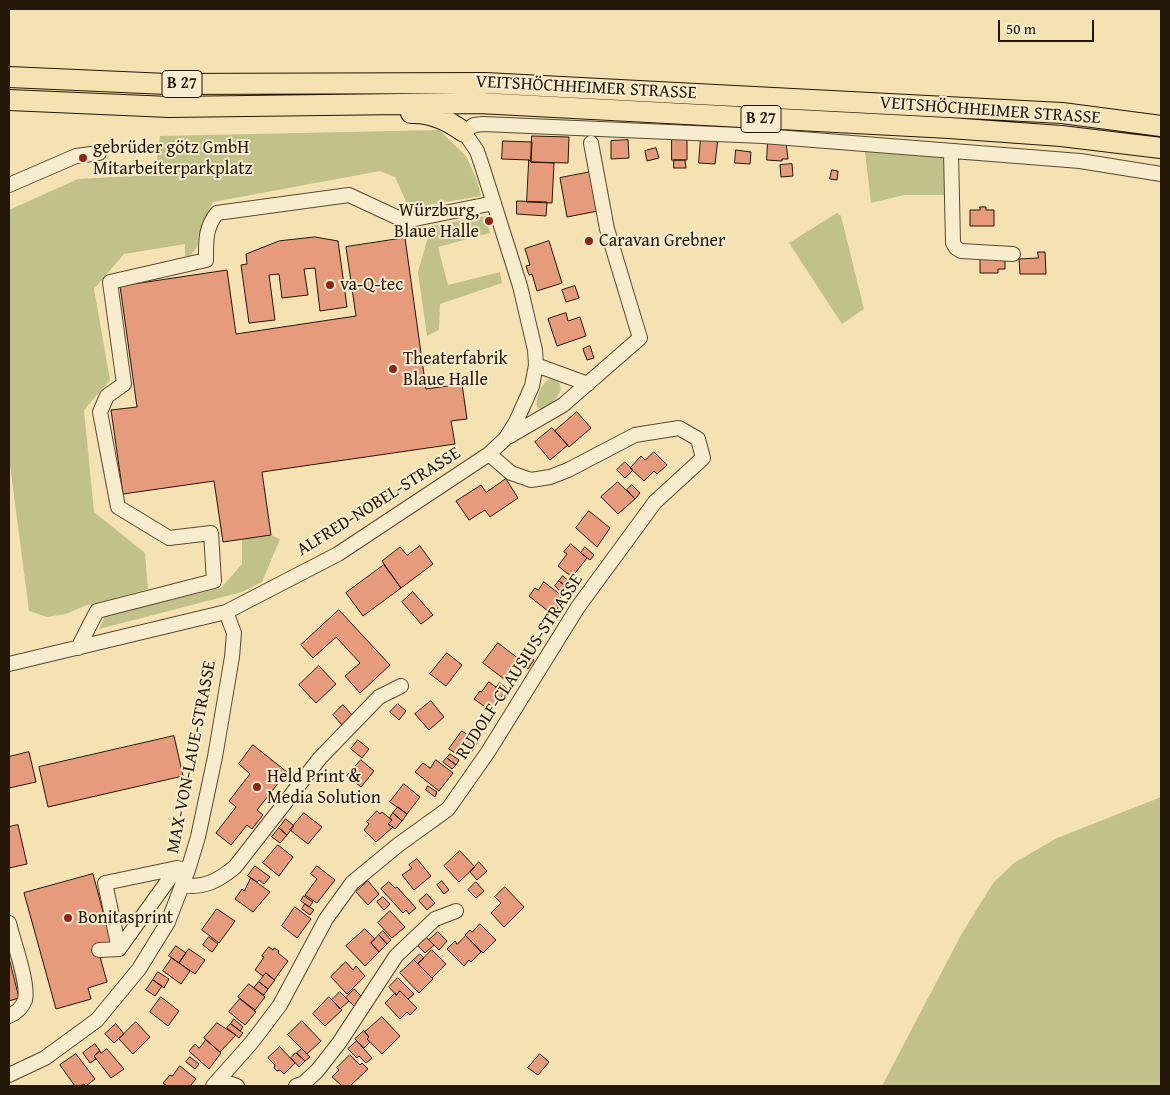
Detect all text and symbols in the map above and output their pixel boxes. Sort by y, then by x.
scale bar [1000,10,1096,42]
text: 50 m [1006,18,1036,39]
road number: B 27 [162,70,202,98]
street label: VEITSHÖCHHEIMER STRASSE [475,71,697,105]
street label: VEITSHÖCHHEIMER STRASSE [879,92,1101,130]
road number: B 27 [741,106,781,132]
place label: gebrüder götz GmbH Mitarbeiterparkplatz [93,137,252,180]
marker: gebrüder götz GmbH Mitarbeiterparkplatz [77,152,89,164]
place label: Würzburg, Blaue Halle [394,200,479,242]
marker: Würzburg, Blaue Halle [483,215,495,227]
place label: Caravan Grebner [599,230,725,252]
marker: Caravan Grebner [583,235,595,247]
place label: va-Q-tec [340,274,403,296]
marker: va-Q-tec [324,279,336,291]
place label: Theaterfabrik Blaue Halle [403,348,508,390]
marker: Theaterfabrik Blaue Halle [387,363,399,375]
street label: ALFRED-NOBEL-STRASSE [293,443,465,561]
street label: RUDOLF-CLAUSIUS-STRASSE [452,570,588,764]
street label: MAX-VON-LAUE-STRASSE [163,659,221,855]
place label: Held Print & Media Solution [267,766,381,809]
marker: Held Print & Media Solution [251,781,263,793]
place label: Bonitasprint [78,907,173,929]
marker: Bonitasprint [62,912,74,924]

